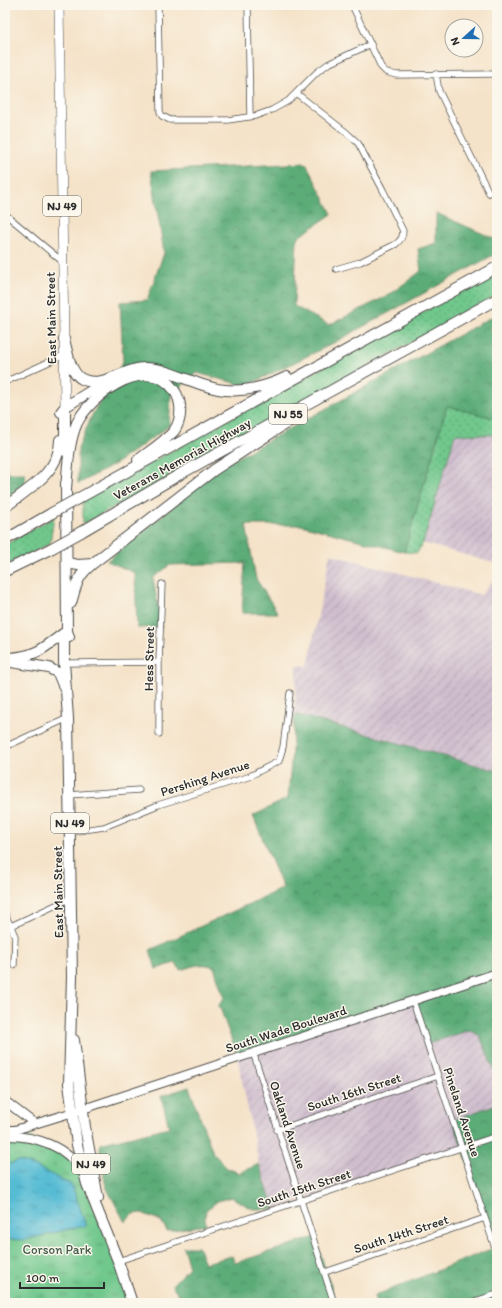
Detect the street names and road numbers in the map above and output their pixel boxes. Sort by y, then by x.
road number: NJ 49 [43,196,81,216]
street label: East Main Street [43,272,59,364]
road number: NJ 55 [269,404,307,424]
street label: Veterans Memorial Highway [111,415,253,503]
street label: Hess Street [141,627,157,691]
street label: Pershing Avenue [159,757,251,799]
road number: NJ 49 [51,813,89,833]
street label: East Main Street [50,846,66,938]
street label: South Wade Boulevard [223,1002,349,1056]
street label: Pineland Avenue [440,1065,484,1159]
street label: South 16th Street [305,1070,403,1114]
street label: Oakland Avenue [267,1079,309,1171]
road number: NJ 49 [72,1154,110,1174]
street label: South 15th Street [255,1166,353,1210]
street label: South 14th Street [352,1212,450,1256]

